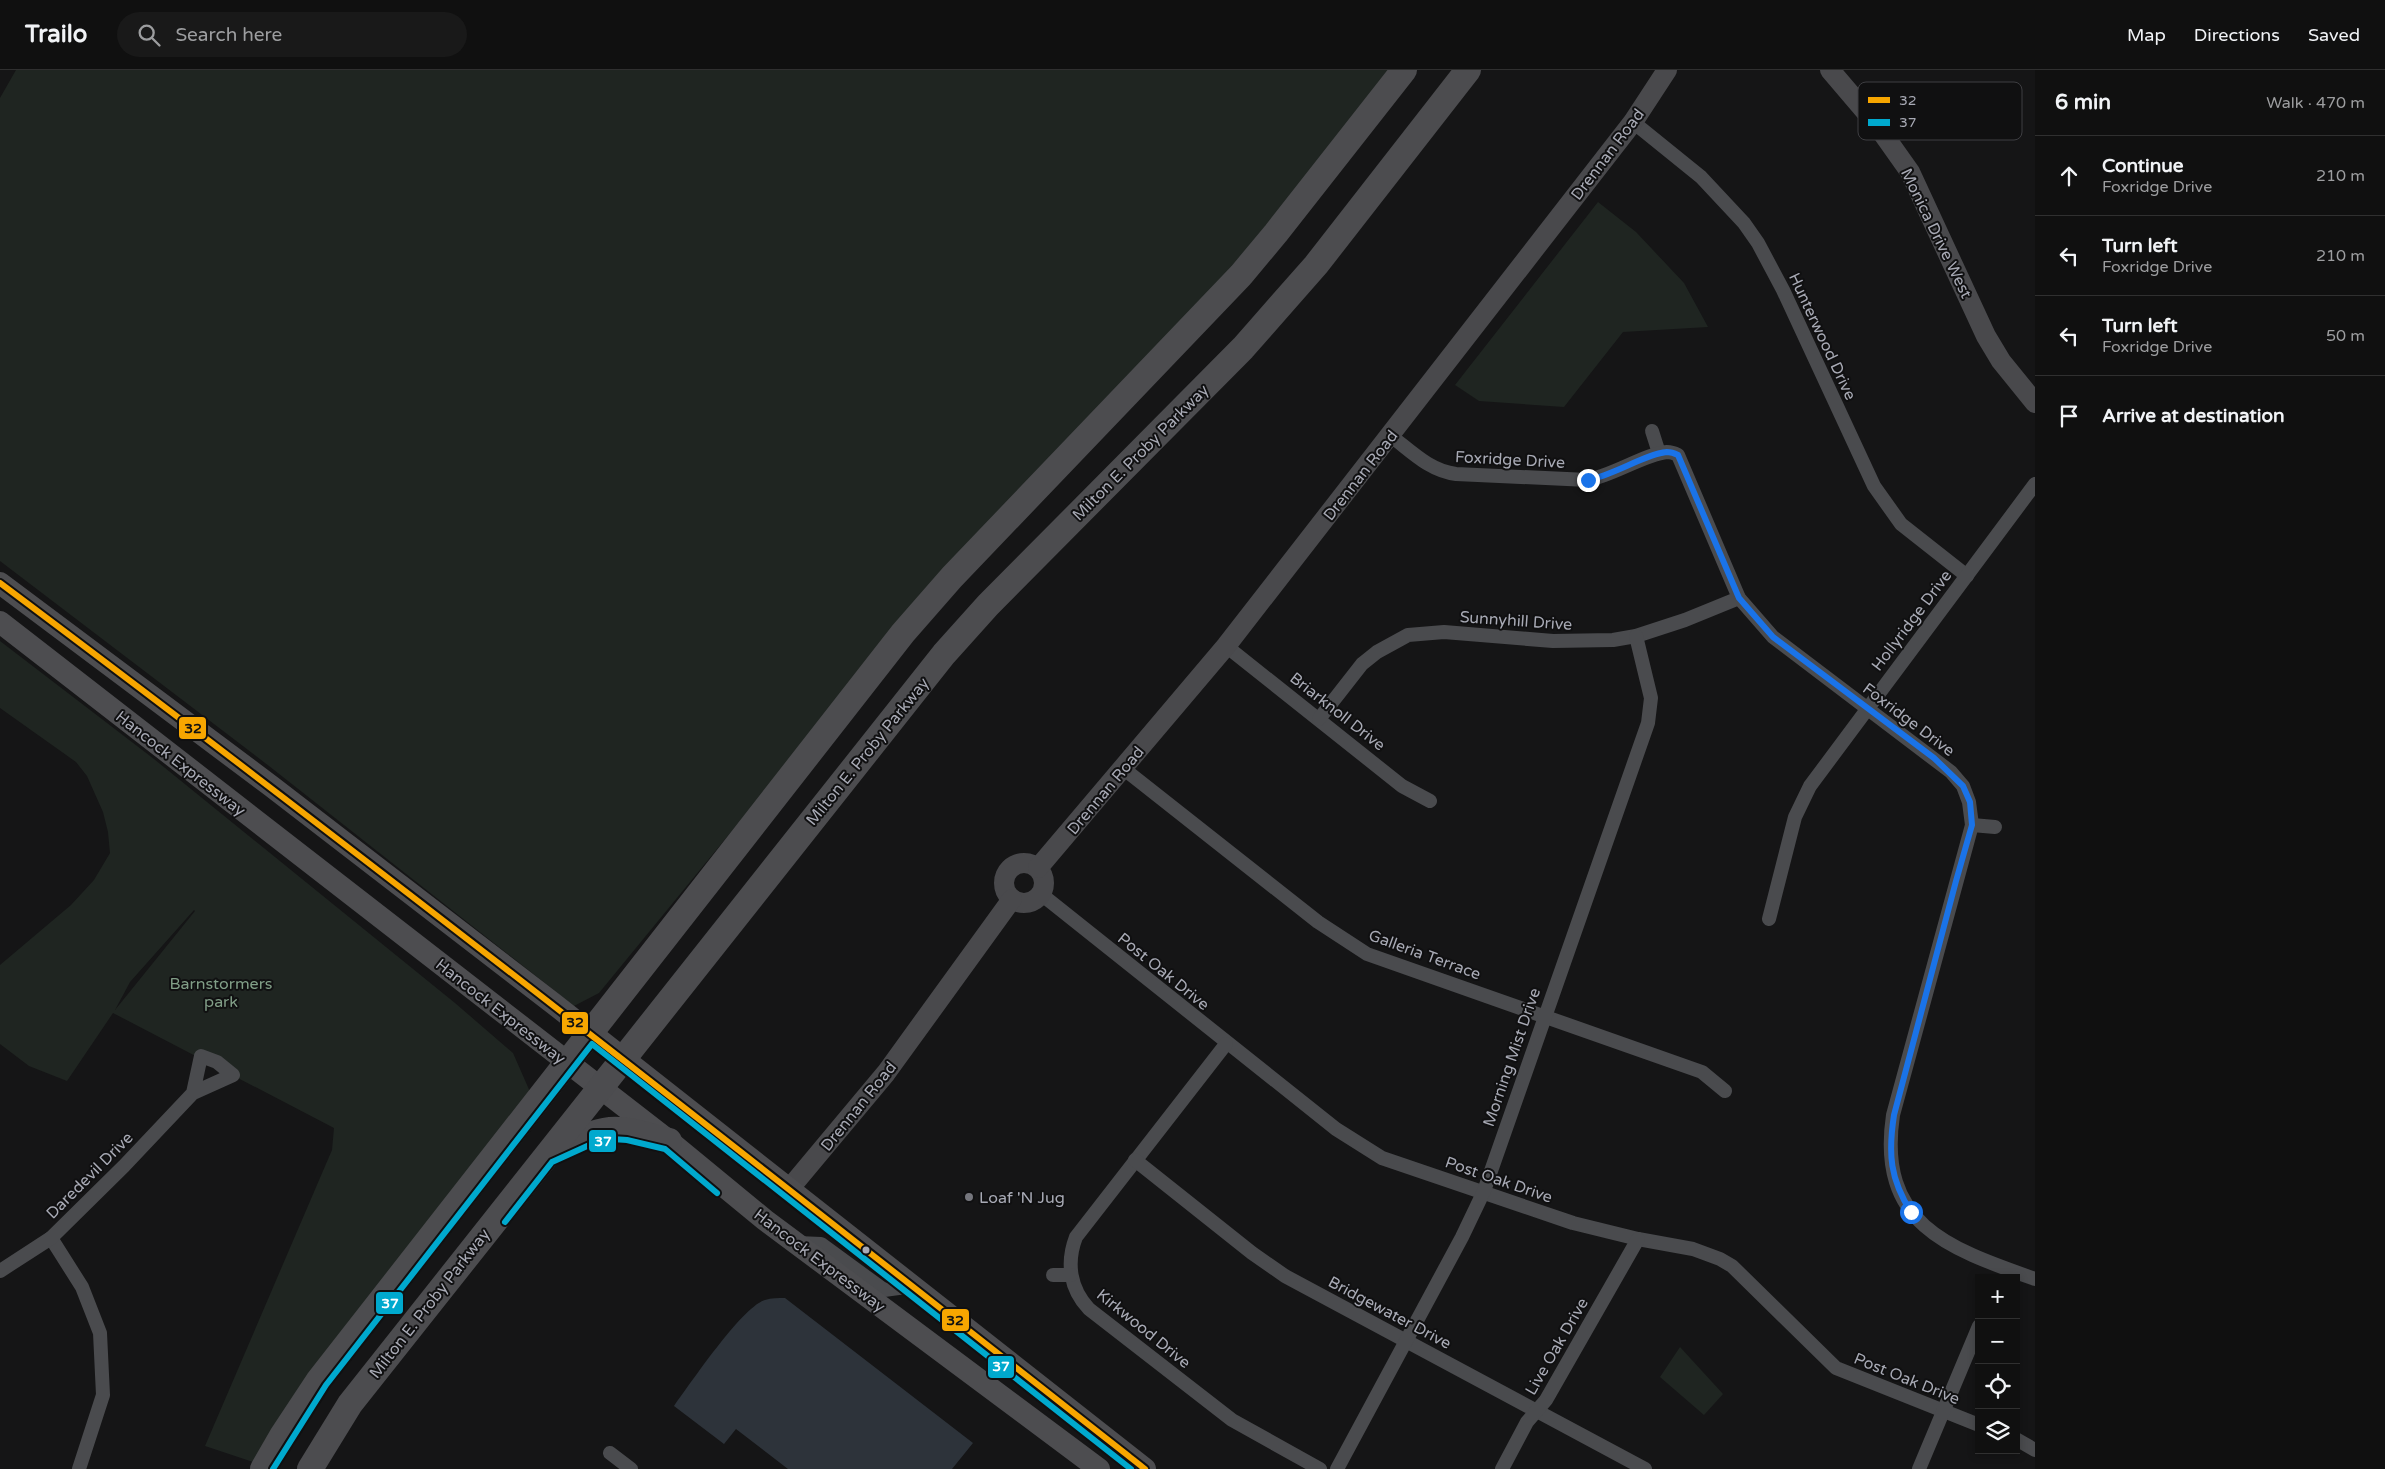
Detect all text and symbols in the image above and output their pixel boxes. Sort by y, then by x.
search box [117,12,467,57]
text: Trailo [25,20,87,49]
icon: search [135,21,163,49]
text: Search here [175,24,282,46]
text: Map [2127,24,2166,46]
text: Directions [2194,24,2280,46]
text: Saved [2308,24,2360,46]
legend [1858,82,2022,140]
text: 6 min [2055,90,2111,115]
text: 32 [1899,92,1917,109]
text: Walk · 470 m [2266,93,2365,113]
street label: Drennan Road [1567,105,1649,204]
text: 37 [1899,114,1917,131]
text: Continue [2102,155,2184,177]
icon: ahead [2055,162,2083,190]
street label: Monica Drive West [1896,165,1976,302]
text: 210 m [2316,166,2365,186]
text: Foxridge Drive [2102,177,2212,197]
text: Turn left [2102,235,2178,257]
icon: left [2055,242,2083,270]
text: 210 m [2316,246,2365,266]
text: Foxridge Drive [2102,257,2212,277]
street label: Hunterwood Drive [1784,270,1860,403]
text: Turn left [2102,315,2178,337]
icon: left [2055,322,2083,350]
text: 50 m [2326,326,2365,346]
text: Foxridge Drive [2102,337,2212,357]
street label: Milton E. Proby Parkway [1068,380,1213,525]
icon: arrive [2055,402,2083,430]
text: Arrive at destination [2102,405,2285,427]
street label: Drennan Road [1319,426,1402,525]
street label: Foxridge Drive [1454,447,1565,473]
route end [1577,469,1600,492]
street label: Hollyridge Drive [1867,566,1956,675]
street label: Sunnyhill Drive [1459,607,1573,635]
street label: Briarknoll Drive [1286,668,1389,755]
street label: Milton E. Proby Parkway [802,673,934,830]
street label: Foxridge Drive [1858,679,1958,761]
street label: Hancock Expressway [111,707,250,821]
line badge: 32 [178,716,207,740]
text: 32 [184,720,202,737]
street label: Drennan Road [1063,742,1149,839]
street label: Galleria Terrace [1366,925,1483,985]
street label: Post Oak Drive [1113,929,1213,1015]
street label: Hancock Expressway [431,955,570,1069]
park label: Barnstormers park [170,974,272,1012]
street label: Morning Mist Drive [1479,985,1545,1129]
line badge: 32 [561,1011,589,1035]
text: 32 [566,1014,584,1031]
street label: Drennan Road [817,1058,901,1155]
street label: Daredevil Drive [42,1128,137,1223]
line badge: 37 [588,1129,617,1153]
text: 37 [594,1133,612,1150]
street label: Post Oak Drive [1442,1152,1555,1208]
place label: Loaf 'N Jug [979,1188,1065,1208]
marker: Loaf 'N Jug [963,1191,975,1203]
route start [1900,1201,1923,1224]
street label: Hancock Expressway [750,1205,889,1317]
street label: Milton E. Proby Parkway [365,1224,495,1383]
unlabelled marker [861,1245,871,1255]
street label: Bridgewater Drive [1325,1272,1454,1354]
map controls [1975,1274,2020,1454]
button: + [1975,1274,2020,1319]
street label: Kirkwood Drive [1092,1285,1194,1373]
line badge: 37 [375,1291,404,1315]
street label: Live Oak Drive [1521,1294,1593,1399]
text: 37 [381,1295,399,1312]
line badge: 32 [941,1308,970,1332]
text: 32 [946,1312,964,1329]
button: − [1975,1319,2020,1364]
street label: Post Oak Drive [1851,1349,1962,1409]
line badge: 37 [987,1355,1015,1379]
text: 37 [992,1358,1010,1375]
button: locate [1975,1364,2020,1409]
button: layers [1975,1409,2020,1454]

